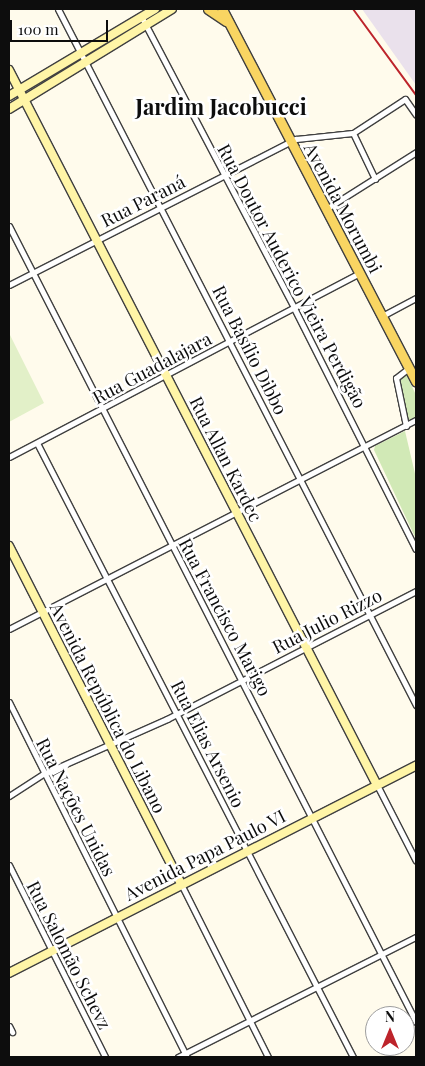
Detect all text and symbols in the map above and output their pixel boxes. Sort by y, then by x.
scale bar [12,10,110,42]
text: 100 m [18,19,59,39]
district label: Jardim Jacobucci [135,94,307,120]
street label: Rua Doutor Auderico Vieira Perdigão [213,139,371,413]
street label: Avenida Morumbi [300,139,386,277]
street label: Rua Paraná [97,171,189,231]
street label: Rua Basílio Dibbo [208,282,292,418]
street label: Rua Guadalajara [89,327,215,409]
street label: Rua Allan Kardec [185,393,267,525]
street label: Rua Francisco Marigo [174,534,276,700]
street label: Rua Julio Rizzo [268,584,386,658]
street label: Avenida República do Libano [45,599,171,817]
street label: Rua Elias Arsenio [166,676,250,812]
street label: Rua Nações Unidas [32,734,120,880]
street label: Avenida Papa Paulo VI [120,805,290,905]
street label: Rua Salomão Schevz [22,877,116,1033]
north arrow [365,1006,415,1056]
text: N [385,1007,395,1026]

